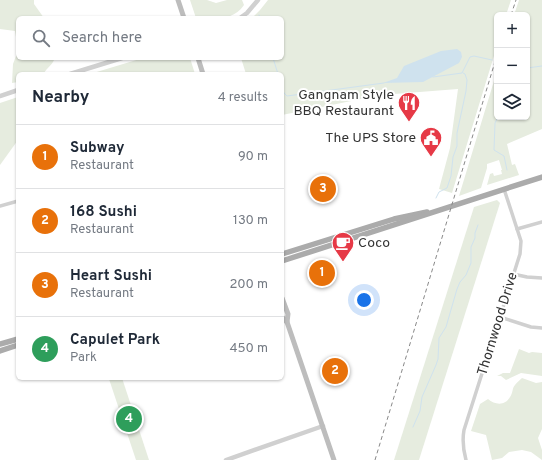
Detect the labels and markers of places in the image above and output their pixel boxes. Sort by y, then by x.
place label: Gangnam Style BBQ Restaurant [293,87,394,120]
restaurant icon: Gangnam Style BBQ Restaurant [396,90,422,123]
public building icon: The UPS Store [418,125,444,158]
place label: The UPS Store [325,130,416,147]
pin: 3 [310,174,336,204]
cafe icon: Coco [330,230,356,263]
place label: Coco [358,235,390,252]
pin: 1 [309,258,335,288]
pin: 2 [322,356,348,386]
pin: 4 [116,404,142,434]

